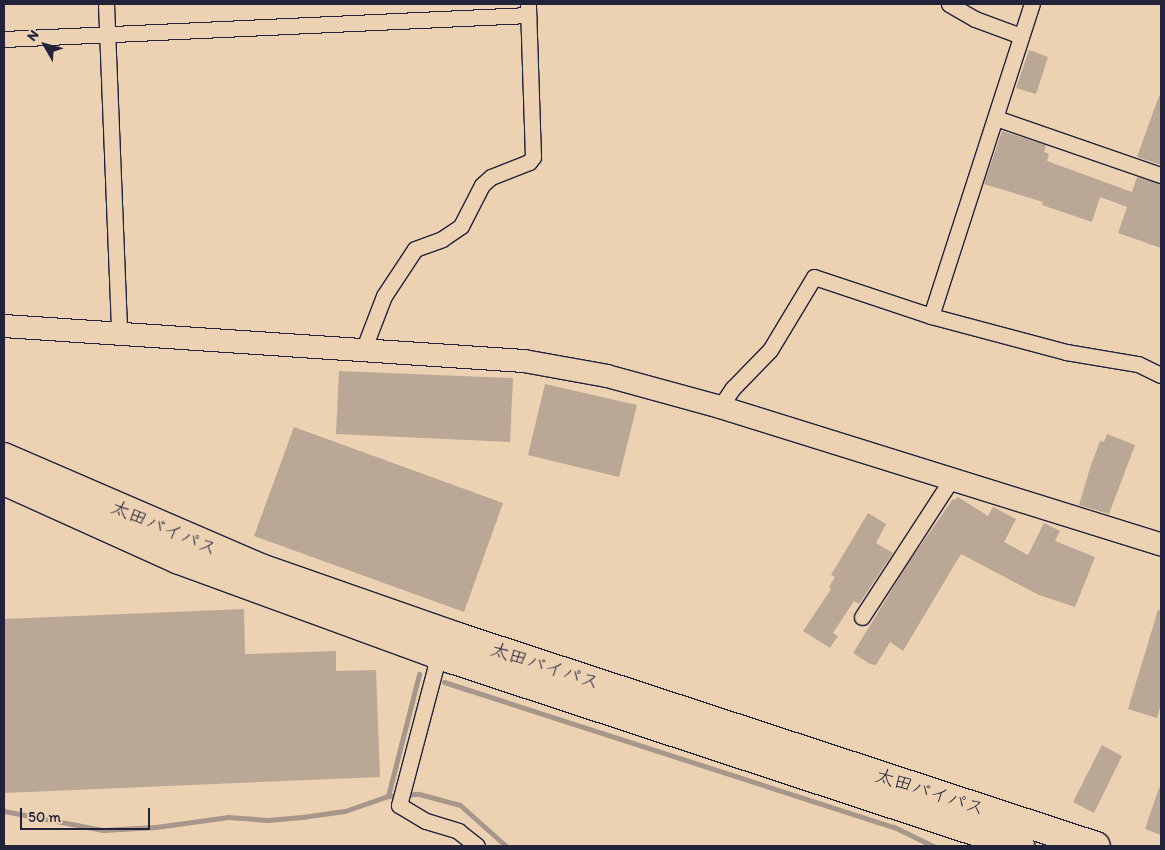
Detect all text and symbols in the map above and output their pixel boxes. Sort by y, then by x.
north arrow [20,20,70,70]
text: N [23,27,42,44]
street label: 太田バイパス [107,495,221,561]
street label: 太田バイパス [487,638,603,694]
street label: 太田バイパス [872,764,988,820]
scale bar [22,798,152,830]
text: 50 m [28,808,61,826]

